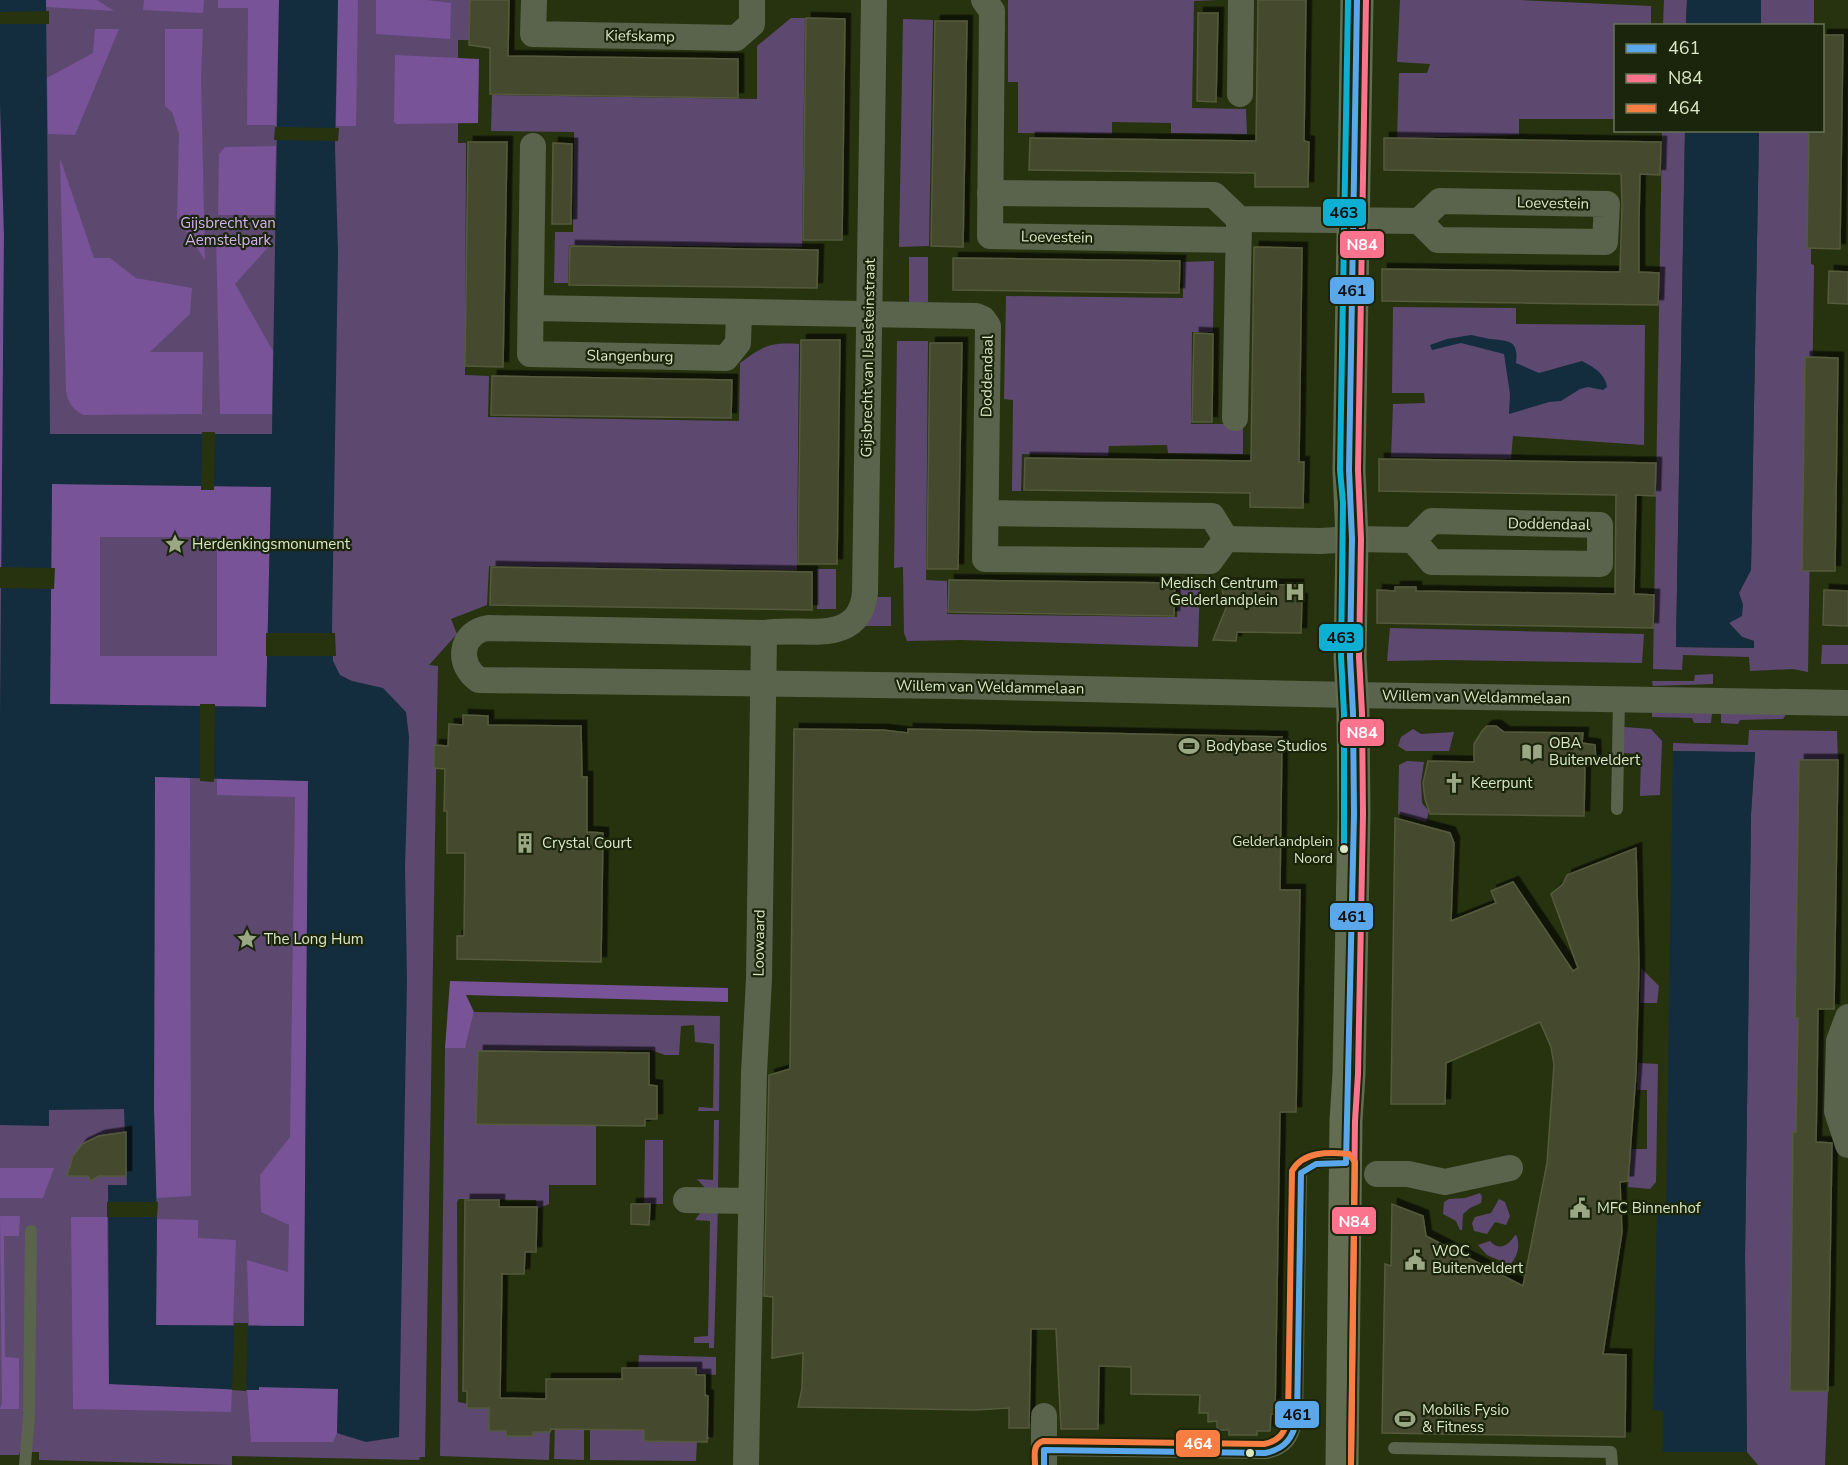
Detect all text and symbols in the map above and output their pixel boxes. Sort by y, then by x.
legend [1614,24,1824,132]
street label: Kiefskamp [605,25,675,47]
text: 461 [1668,36,1700,60]
text: N84 [1668,66,1703,90]
text: 464 [1668,96,1701,120]
street label: Loevestein [1517,192,1589,214]
line badge: 463 [1322,198,1367,227]
text: 463 [1330,202,1358,224]
park label: Gijsbrecht van Aemstelpark [180,213,276,250]
street label: Loevestein [1021,226,1093,248]
line badge: N84 [1339,230,1385,259]
text: N84 [1346,234,1378,256]
street label: Gijsbrecht van IJselsteinstraat [856,258,880,458]
line badge: 461 [1329,276,1375,305]
text: 461 [1338,280,1366,302]
street label: Doddendaal [976,334,998,417]
street label: Slangenburg [587,345,673,367]
street label: Doddendaal [1508,513,1591,535]
place icon: Herdenkingsmonument [163,532,187,556]
place label: Herdenkingsmonument [192,534,351,554]
place label: Medisch Centrum Gelderlandplein [1160,573,1278,610]
hospital icon: Medisch Centrum Gelderlandplein [1283,580,1307,604]
line badge: 463 [1318,623,1364,652]
text: 463 [1327,627,1355,649]
street label: Willem van Weldammelaan [896,675,1084,699]
street label: Willem van Weldammelaan [1382,685,1570,709]
line badge: N84 [1339,718,1385,747]
text: N84 [1346,722,1378,744]
place label: OBA Buitenveldert [1549,733,1641,770]
sports icon: Bodybase Studios [1177,734,1201,758]
place label: Bodybase Studios [1206,736,1327,756]
library icon: OBA Buitenveldert [1520,740,1544,764]
church icon: Keerpunt [1442,771,1466,795]
place label: Keerpunt [1471,773,1533,793]
building icon: Crystal Court [513,831,537,855]
place label: Gelderlandplein Noord [1232,832,1333,868]
place label: Crystal Court [542,833,632,853]
marker: Gelderlandplein Noord [1338,843,1350,855]
line badge: 461 [1329,902,1374,931]
text: 461 [1338,906,1366,928]
street label: Loowaard [748,909,770,977]
place icon: The Long Hum [235,927,259,951]
place label: The Long Hum [264,929,364,949]
public building icon: MFC Binnenhof [1568,1196,1592,1220]
place label: MFC Binnenhof [1597,1198,1702,1218]
line badge: N84 [1331,1206,1377,1235]
text: N84 [1338,1211,1370,1233]
place label: WOC Buitenveldert [1432,1241,1524,1278]
public building icon: WOC Buitenveldert [1403,1248,1427,1272]
line badge: 461 [1274,1400,1320,1429]
place label: Mobilis Fysio & Fitness [1422,1400,1509,1437]
text: 461 [1283,1404,1311,1426]
sports icon: Mobilis Fysio & Fitness [1393,1407,1417,1431]
line badge: 464 [1175,1429,1221,1458]
text: 464 [1184,1433,1213,1455]
unlabelled marker [1244,1447,1256,1459]

